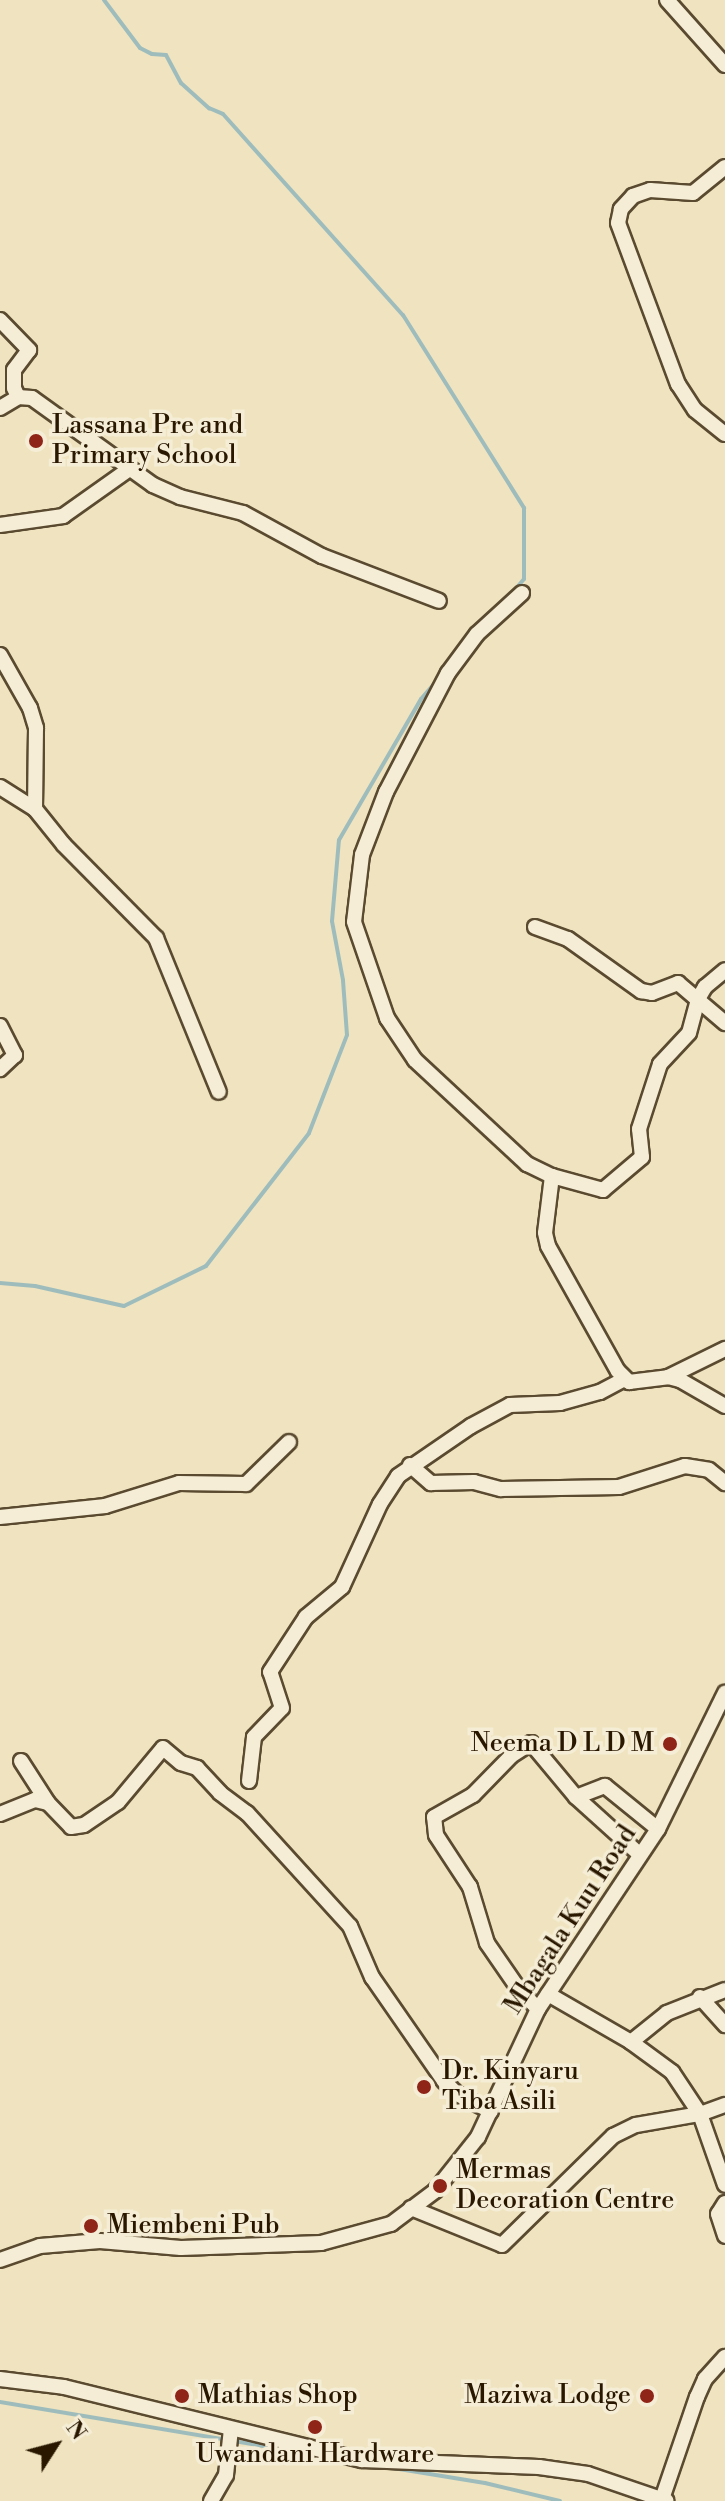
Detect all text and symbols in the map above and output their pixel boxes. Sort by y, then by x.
place label: Lassana Pre and Primary School [52,410,243,472]
marker: Lassana Pre and Primary School [27,432,45,450]
place label: Neema D L D M [471,1728,654,1760]
marker: Neema D L D M [661,1735,679,1753]
street label: Mbagala Kuu Road [498,1820,644,2020]
place label: Dr. Kinyaru Tiba Asili [442,2056,579,2118]
marker: Dr. Kinyaru Tiba Asili [413,2076,435,2098]
place label: Mermas Decoration Centre [456,2155,674,2216]
marker: Mermas Decoration Centre [431,2177,449,2195]
place label: Miembeni Pub [107,2210,279,2242]
marker: Miembeni Pub [82,2217,100,2235]
place label: Mathias Shop [198,2380,358,2412]
place label: Maziwa Lodge [464,2380,631,2412]
marker: Mathias Shop [173,2387,191,2405]
marker: Maziwa Lodge [638,2387,656,2405]
north arrow [16,2405,96,2485]
text: N [60,2416,92,2446]
marker: Uwandani Hardware [306,2418,324,2436]
place label: Uwandani Hardware [196,2439,434,2471]

